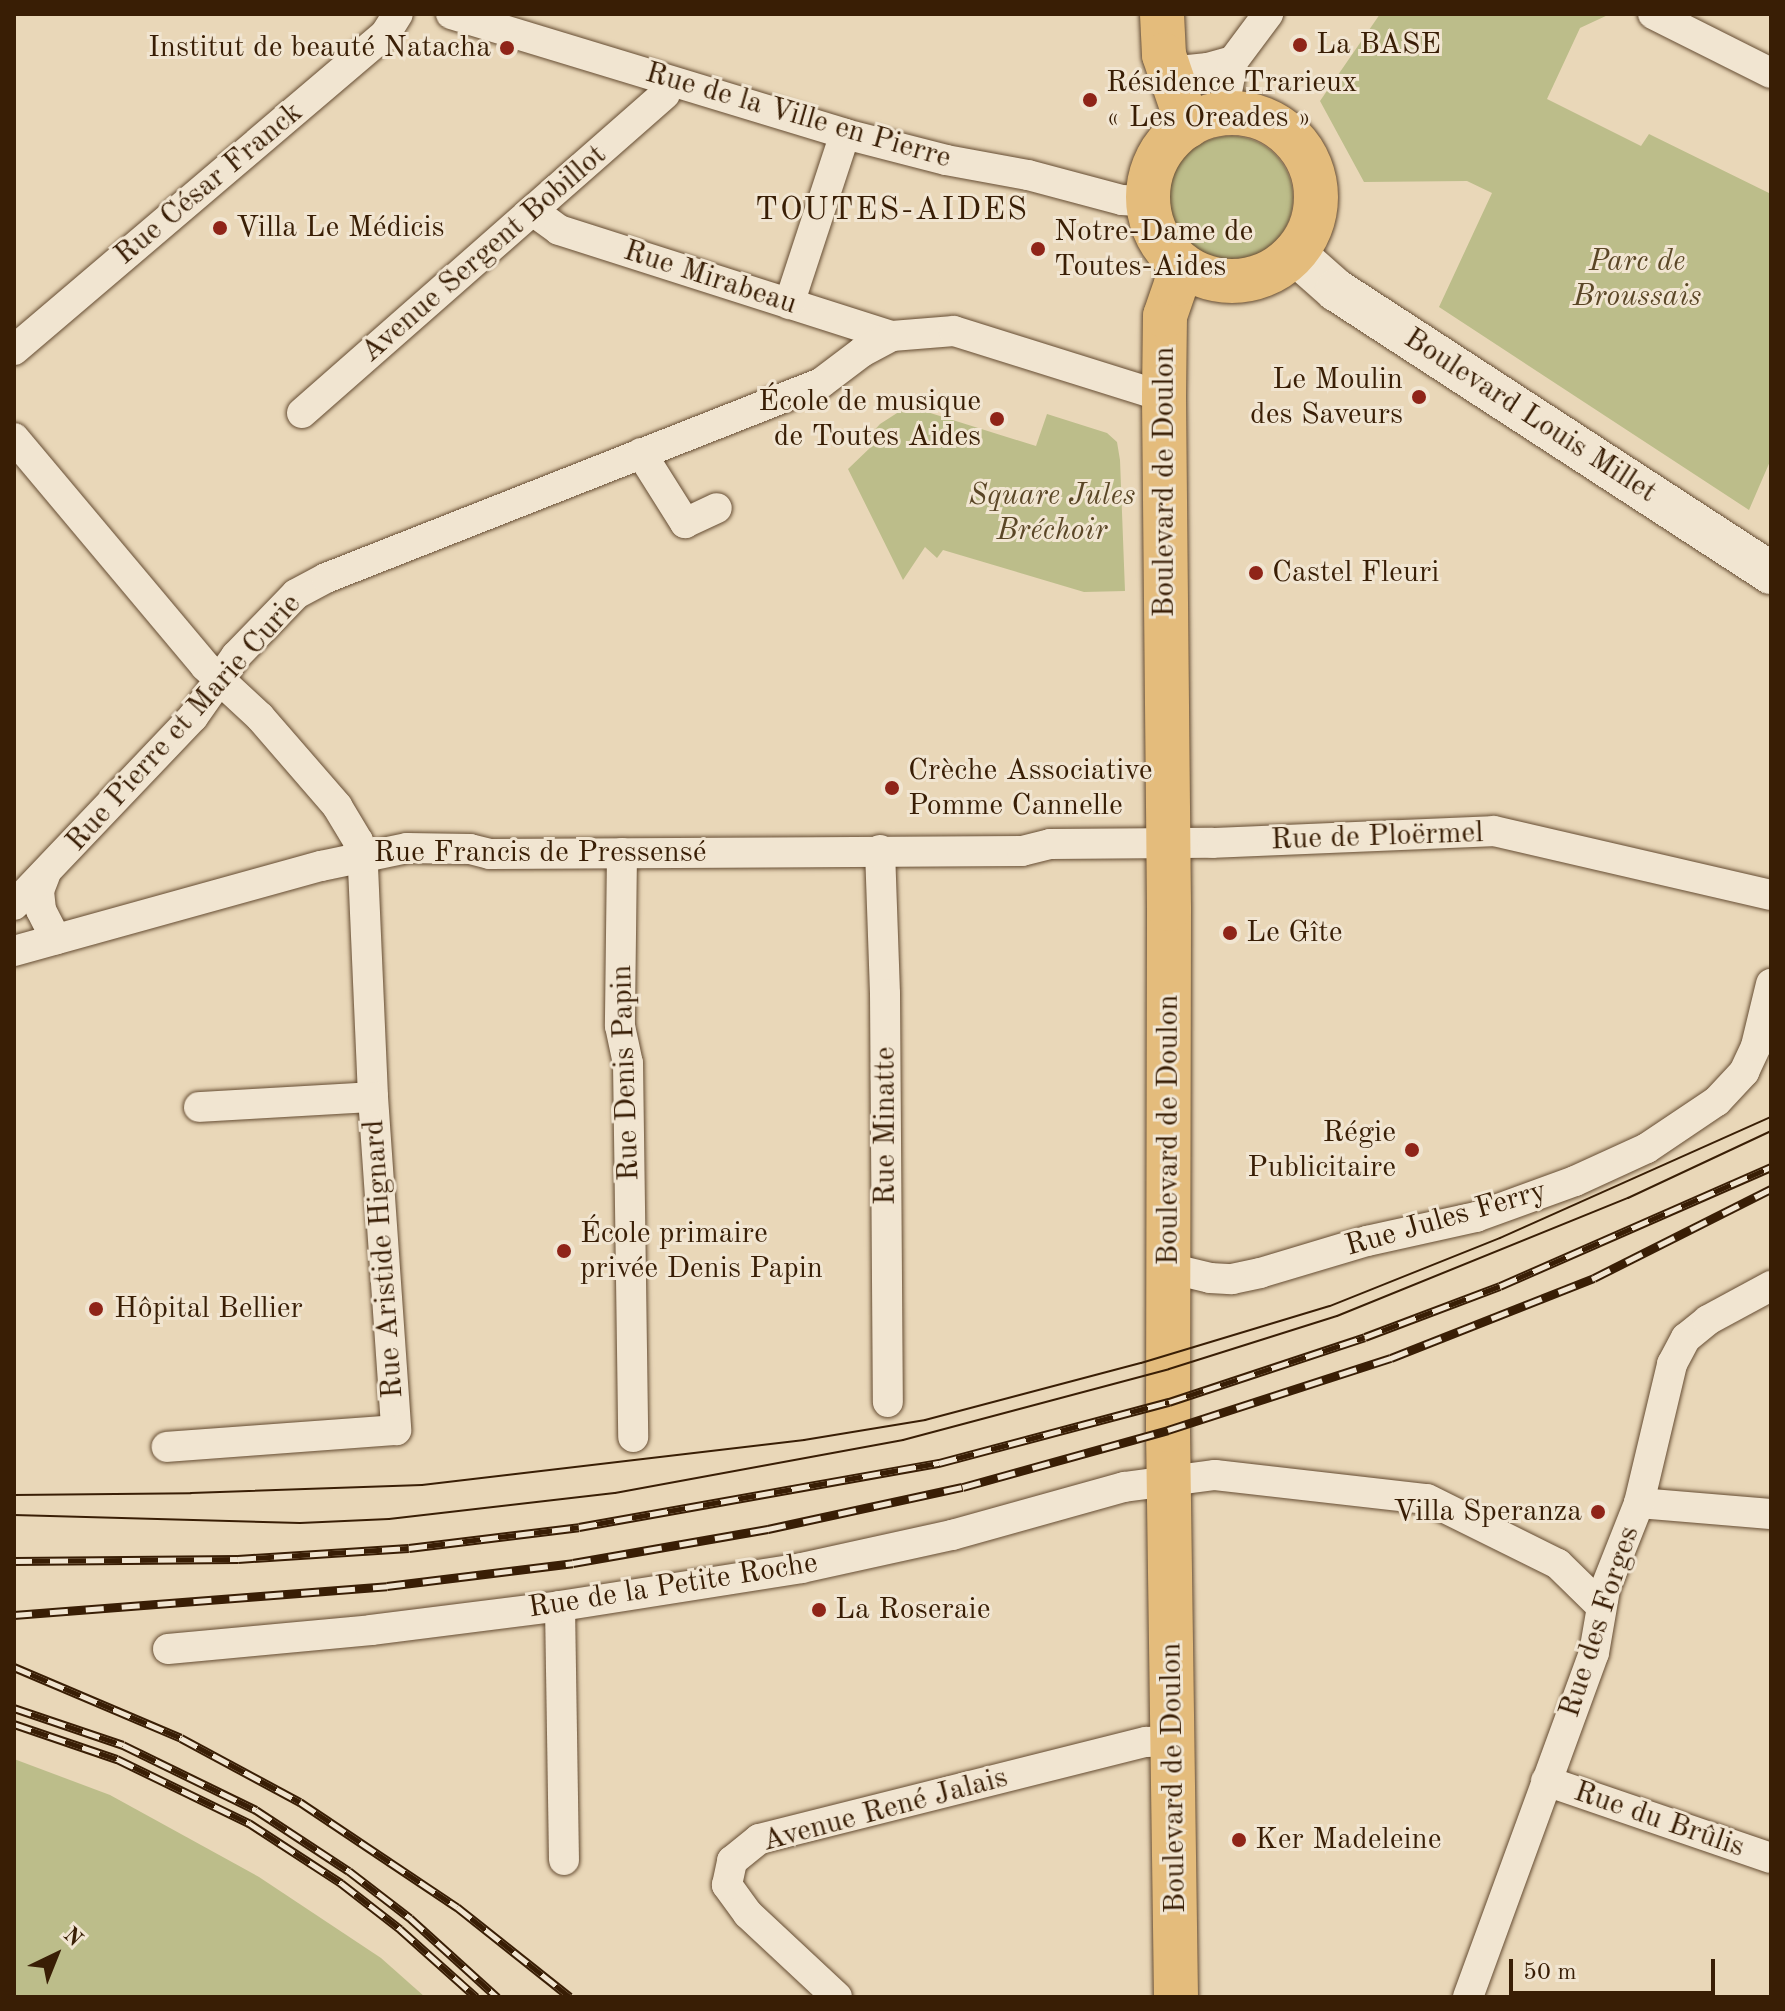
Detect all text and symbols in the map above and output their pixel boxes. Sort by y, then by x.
place label: La BASE [1316,27,1441,63]
place label: Institut de beauté Natacha [148,30,491,66]
marker: La BASE [1291,36,1309,54]
marker: Institut de beauté Natacha [498,39,516,57]
street label: Rue de la Ville en Pierre [641,55,955,177]
place label: Résidence Trarieux « Les Oreades » [1106,65,1358,136]
marker: Résidence Trarieux « Les Oreades » [1081,91,1099,109]
street label: Rue César Franck [108,95,310,273]
street label: Avenue Sergent Bobillot [354,137,614,371]
district label: TOUTES-AIDES [755,192,1029,230]
place label: Villa Le Médicis [236,210,445,246]
place label: Notre-Dame de Toutes-Aides [1054,214,1253,284]
marker: Villa Le Médicis [211,219,229,237]
street label: Rue Mirabeau [619,233,801,323]
marker: Notre-Dame de Toutes-Aides [1029,240,1047,258]
park label: Parc de Broussais [1573,244,1701,314]
street label: Boulevard Louis Millet [1397,321,1663,511]
street label: Boulevard de Doulon [1147,347,1183,617]
place label: Le Moulin des Saveurs [1250,362,1403,432]
place label: École de musique de Toutes Aides [758,384,981,454]
marker: Le Moulin des Saveurs [1410,388,1428,406]
marker: École de musique de Toutes Aides [988,410,1006,428]
park label: Square Jules Bréchoir [969,478,1135,548]
place label: Castel Fleuri [1272,555,1439,591]
marker: Castel Fleuri [1247,564,1265,582]
street label: Rue Pierre et Marie Curie [59,587,309,859]
place label: Crèche Associative Pomme Cannelle [908,753,1152,824]
marker: Crèche Associative Pomme Cannelle [883,779,901,797]
street label: Rue de Ploërmel [1270,815,1484,859]
street label: Rue Francis de Pressensé [373,835,707,871]
place label: Le Gîte [1246,915,1343,951]
marker: Le Gîte [1221,924,1239,942]
street label: Rue Denis Papin [604,964,648,1182]
street label: Boulevard de Doulon [1151,995,1187,1265]
street label: Rue Minatte [868,1047,904,1205]
place label: Régie Publicitaire [1247,1115,1396,1186]
street label: Rue Aristide Hignard [356,1118,412,1400]
marker: Régie Publicitaire [1403,1141,1421,1159]
street label: Rue Jules Ferry [1341,1173,1551,1265]
place label: École primaire privée Denis Papin [580,1216,823,1286]
marker: École primaire privée Denis Papin [555,1242,573,1260]
place label: Hôpital Bellier [114,1291,303,1327]
marker: Hôpital Bellier [85,1298,107,1320]
place label: Villa Speranza [1393,1494,1582,1530]
marker: Villa Speranza [1589,1503,1607,1521]
street label: Rue des Forges [1552,1522,1648,1722]
street label: Rue de la Petite Roche [526,1545,820,1627]
place label: La Roseraie [835,1592,991,1628]
marker: La Roseraie [810,1601,828,1619]
street label: Boulevard de Doulon [1154,1642,1194,1914]
street label: Avenue René Jalais [758,1760,1012,1860]
street label: Rue du Brûlis [1569,1774,1749,1866]
place label: Ker Madeleine [1255,1822,1442,1858]
marker: Ker Madeleine [1230,1831,1248,1849]
north arrow [16,1915,96,1995]
text: N [59,1924,86,1951]
scale bar [1513,1943,1719,1993]
text: 50 m [1523,1961,1577,1985]

